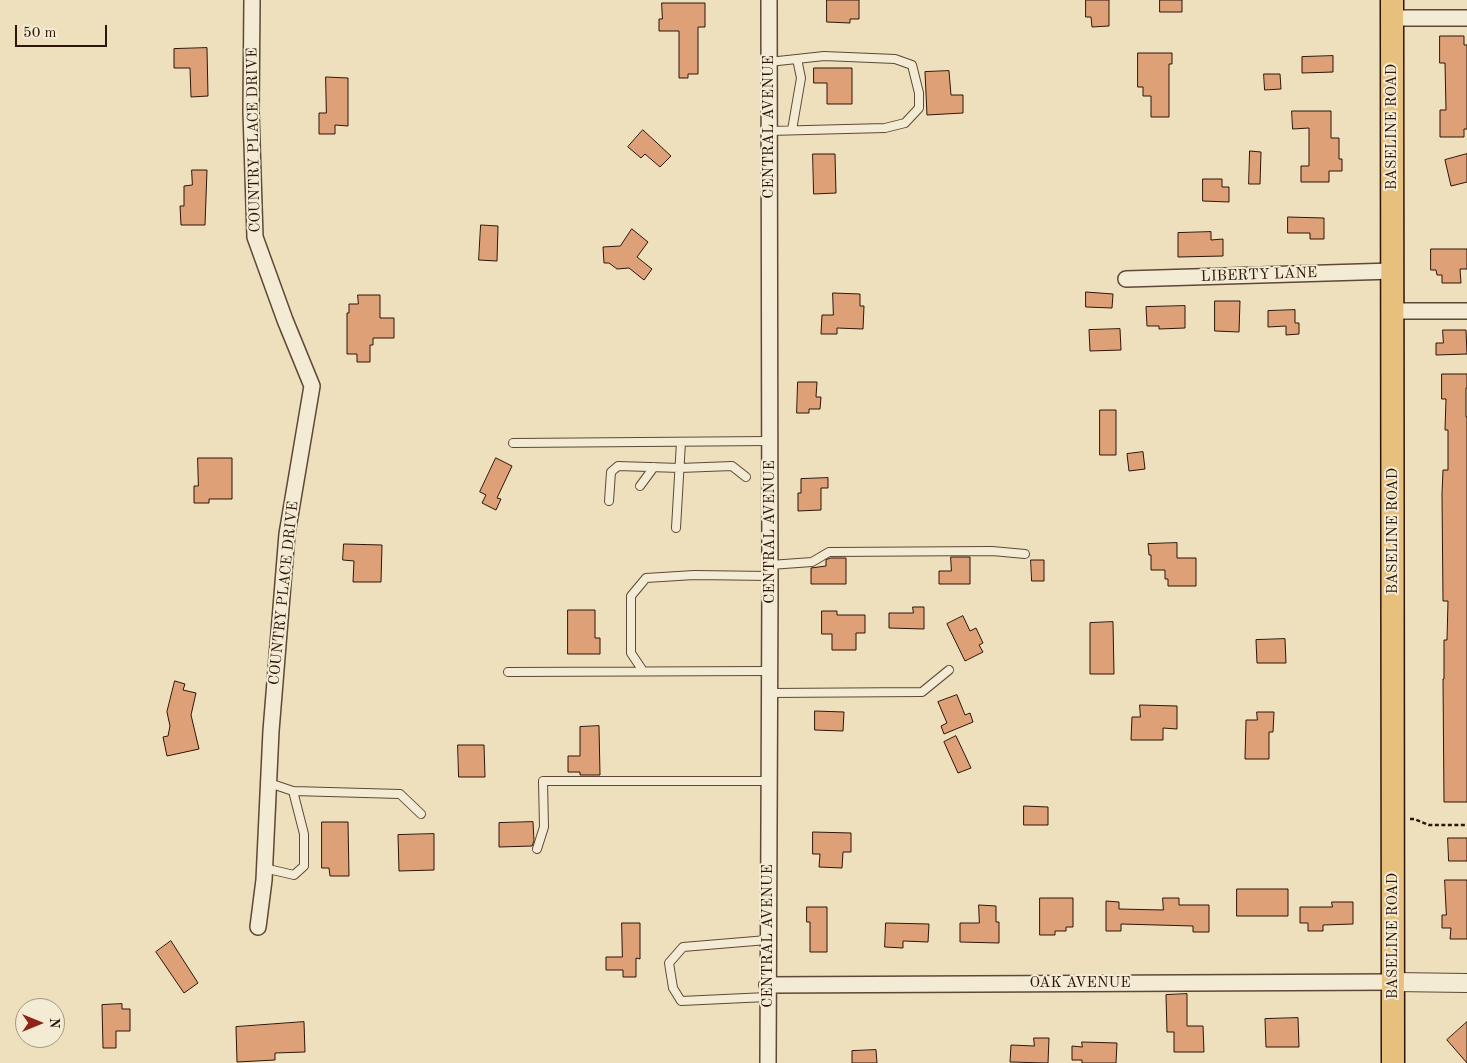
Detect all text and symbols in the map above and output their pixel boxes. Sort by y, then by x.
scale bar [18,15,110,47]
text: 50 m [23,26,57,41]
street label: COUNTRY PLACE DRIVE [243,47,265,233]
street label: CENTRAL AVENUE [760,55,778,199]
street label: BASELINE ROAD [1383,64,1401,190]
street label: LIBERTY LANE [1200,264,1318,286]
street label: CENTRAL AVENUE [761,460,779,604]
street label: BASELINE ROAD [1384,468,1402,594]
street label: COUNTRY PLACE DRIVE [265,500,303,686]
street label: CENTRAL AVENUE [759,864,777,1008]
street label: BASELINE ROAD [1384,873,1402,999]
street label: OAK AVENUE [1029,974,1131,992]
north arrow [15,998,65,1048]
text: N [47,1018,61,1028]

